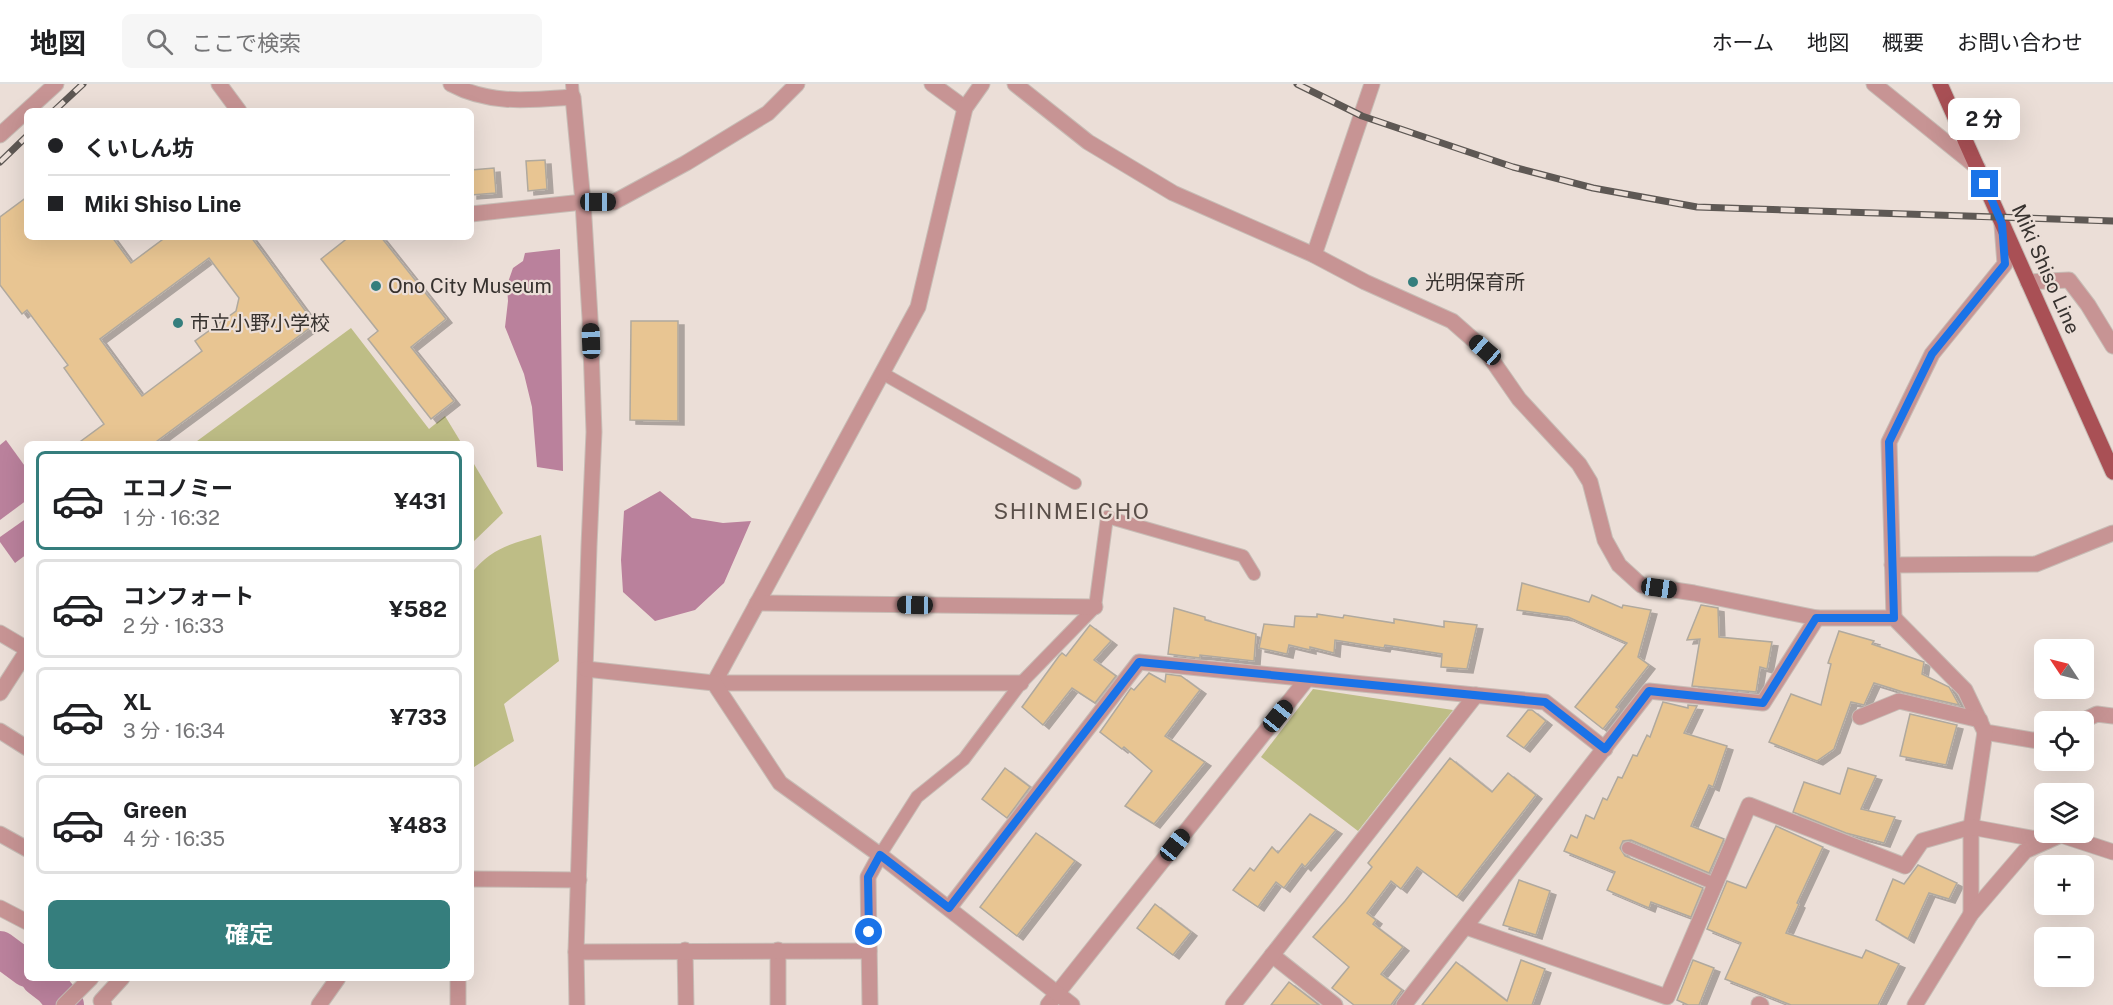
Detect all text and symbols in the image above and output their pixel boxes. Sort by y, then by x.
search box [122,14,542,68]
icon: search [143,25,176,58]
text: 地図 [30,26,86,59]
text: ここで検索 [191,30,301,56]
text: ホーム [1712,30,1774,55]
text: 地図 [1807,30,1849,55]
text: 概要 [1882,30,1924,55]
text: お問い合わせ [1957,30,2083,55]
callout: 2 分 [1949,97,2021,139]
text: 2 分 [1965,107,2003,131]
text: くいしん坊 [84,135,194,161]
route end [1971,170,1998,197]
text: Miki Shiso Line [84,191,241,217]
car [580,193,616,211]
street label: Miki Shiso Line [2007,200,2085,338]
place label: 光明保育所 [1425,270,1525,294]
place label: Ono City Museum [388,274,552,298]
marker: 光明保育所 [1406,275,1420,289]
marker: Ono City Museum [369,279,383,293]
place label: 市立小野小学校 [190,311,330,335]
marker: 市立小野小学校 [171,316,185,330]
car [581,323,601,359]
car [1466,331,1504,369]
icon: car [51,474,105,528]
text: エコノミー [123,475,233,501]
text: ¥431 [394,488,447,514]
district label: SHINMEICHO [994,498,1150,524]
text: 1 分 · 16:32 [123,506,220,530]
car [1640,577,1678,599]
icon: car [51,582,105,636]
text: コンフォート [123,583,254,609]
text: ¥582 [389,596,447,622]
car [897,596,933,614]
text: 2 分 · 16:33 [123,614,224,638]
north arrow [2034,639,2094,699]
map controls [2034,639,2094,987]
text: XL [123,689,151,715]
icon: car [51,690,105,744]
car [1260,696,1296,736]
text: ¥733 [390,704,447,730]
button: locate [2034,711,2094,771]
text: 3 分 · 16:34 [123,719,225,743]
button: layers [2034,783,2094,843]
text: Green [123,797,187,823]
icon: car [51,798,105,852]
text: ¥483 [389,812,447,838]
car [1157,825,1193,865]
text: 4 分 · 16:35 [123,827,225,851]
button: + [2034,855,2094,915]
button: 確定 [48,900,450,969]
route start [855,918,882,945]
button: − [2034,927,2094,987]

